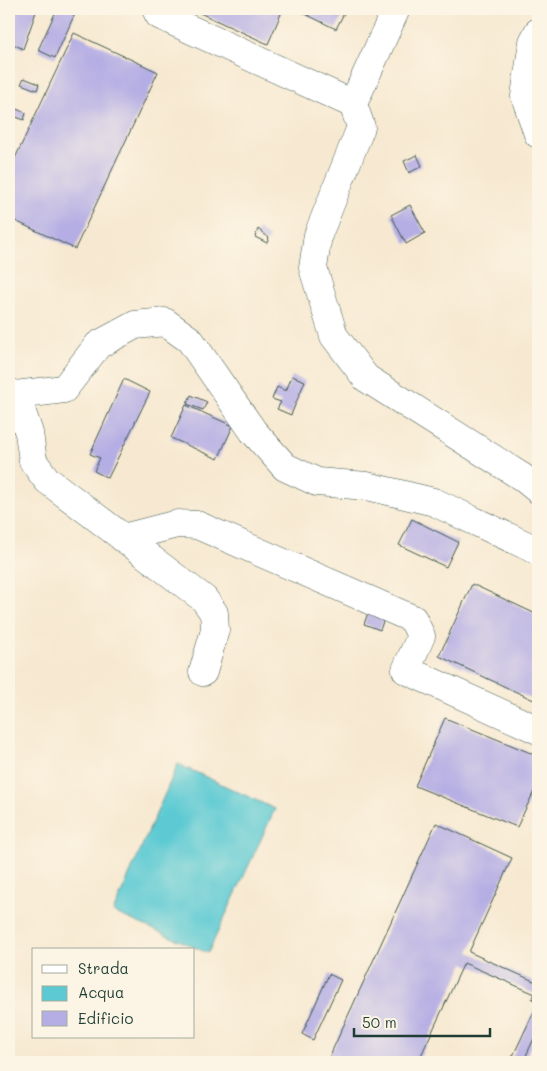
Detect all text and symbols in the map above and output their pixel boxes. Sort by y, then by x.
legend [32,948,195,1038]
text: Strada [78,958,129,978]
text: Acqua [78,982,124,1002]
scale bar [354,1006,491,1038]
text: Edificio [78,1008,134,1028]
text: 50 m [362,1012,397,1032]

